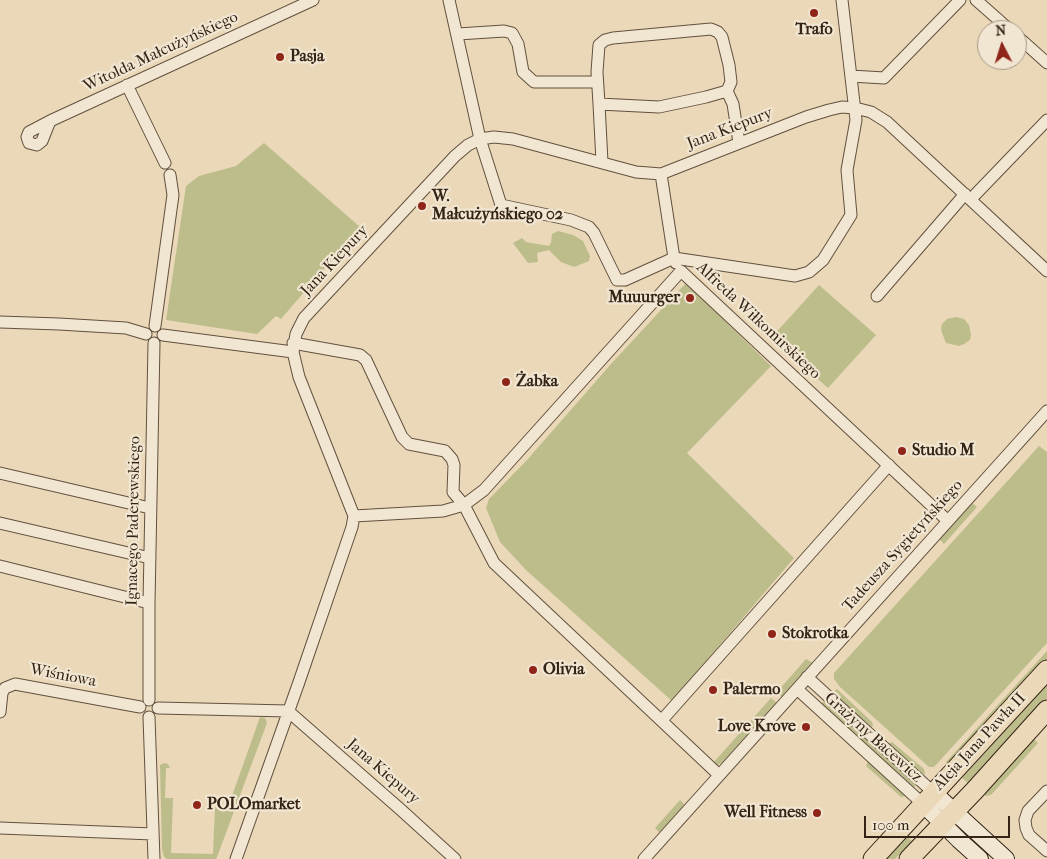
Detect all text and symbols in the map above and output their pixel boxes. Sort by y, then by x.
marker: Trafo [808,7,820,19]
street label: Witolda Małcużyńskiego [81,8,241,96]
place label: Trafo [796,20,832,40]
north arrow [977,20,1027,70]
text: N [995,22,1007,39]
place label: Pasja [290,47,324,67]
marker: Pasja [274,51,286,63]
street label: Jana Kiepury [684,104,776,154]
place label: W. Małcużyńskiego 02 [432,187,563,225]
marker: W. Małcużyńskiego 02 [416,200,428,212]
street label: Jana Kiepury [297,221,373,301]
street label: Alfreda Wiłkomirskiego [692,258,824,384]
place label: Muuurger [608,288,680,308]
marker: Muuurger [684,292,696,304]
place label: Żabka [516,372,558,392]
marker: Żabka [500,376,512,388]
street label: Ignacego Paderewskiego [123,436,145,606]
place label: Studio M [912,441,974,461]
marker: Studio M [896,445,908,457]
street label: Tadeusza Sygietyńskiego [839,476,967,616]
place label: Stokrotka [782,624,848,644]
marker: Stokrotka [766,628,778,640]
street label: Wiśniowa [28,660,98,692]
place label: Olivia [543,660,585,680]
marker: Olivia [527,664,539,676]
place label: Palermo [723,680,780,700]
marker: Palermo [707,684,719,696]
street label: Grażyny Bacewicz [820,689,926,787]
street label: Aleja Jana Pawła II [930,689,1030,795]
place label: Love Krove [718,717,796,737]
marker: Love Krove [800,721,812,733]
street label: Jana Kiepury [343,735,423,809]
place label: POLOmarket [207,795,300,815]
marker: POLOmarket [191,799,203,811]
place label: Well Fitness [724,803,807,823]
scale bar [867,806,1013,838]
marker: Well Fitness [811,807,823,819]
text: 100 m [872,816,910,834]

